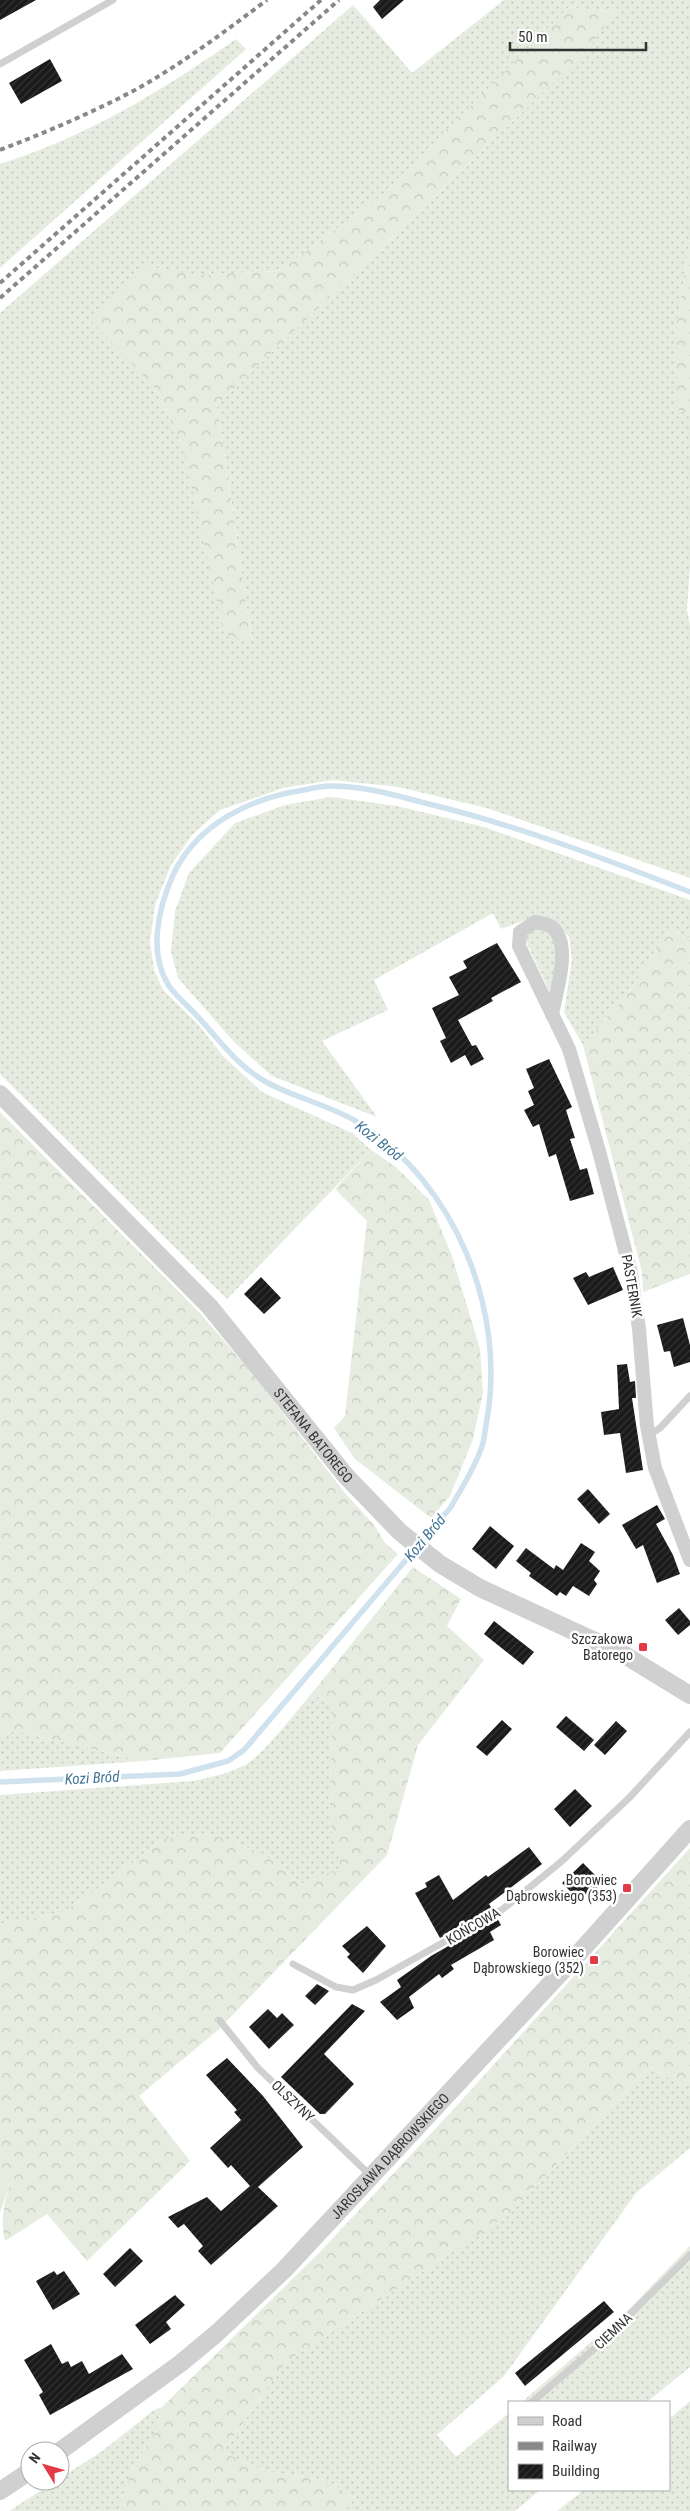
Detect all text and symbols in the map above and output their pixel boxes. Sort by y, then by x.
scale bar [510,20,646,52]
text: 50 m [518,28,548,46]
water label: Kozi Bród [352,1117,407,1165]
street label: PASTERNIK [619,1253,645,1319]
street label: STEFANA BATOREGO [271,1385,356,1486]
water label: Kozi Bród [400,1511,450,1565]
place label: Szczakowa Batorego [571,1631,633,1663]
marker: Szczakowa Batorego [637,1641,649,1653]
water label: Kozi Bród [64,1768,121,1788]
place label: Borowiec Dąbrowskiego (353) [506,1872,617,1905]
marker: Borowiec Dąbrowskiego (353) [621,1882,633,1894]
street label: KOŃCOWA [443,1903,503,1948]
place label: Borowiec Dąbrowskiego (352) [473,1944,584,1977]
marker: Borowiec Dąbrowskiego (352) [588,1954,600,1966]
street label: OLSZYNY [268,2077,318,2126]
street label: JAROSŁAWA DĄBROWSKIEGO [328,2090,452,2222]
street label: CIEMNA [591,2310,635,2352]
legend [508,2401,670,2491]
text: Road [552,2412,582,2430]
text: Railway [552,2437,597,2455]
north arrow [20,2441,70,2491]
text: N [26,2450,44,2466]
text: Building [552,2462,600,2480]

